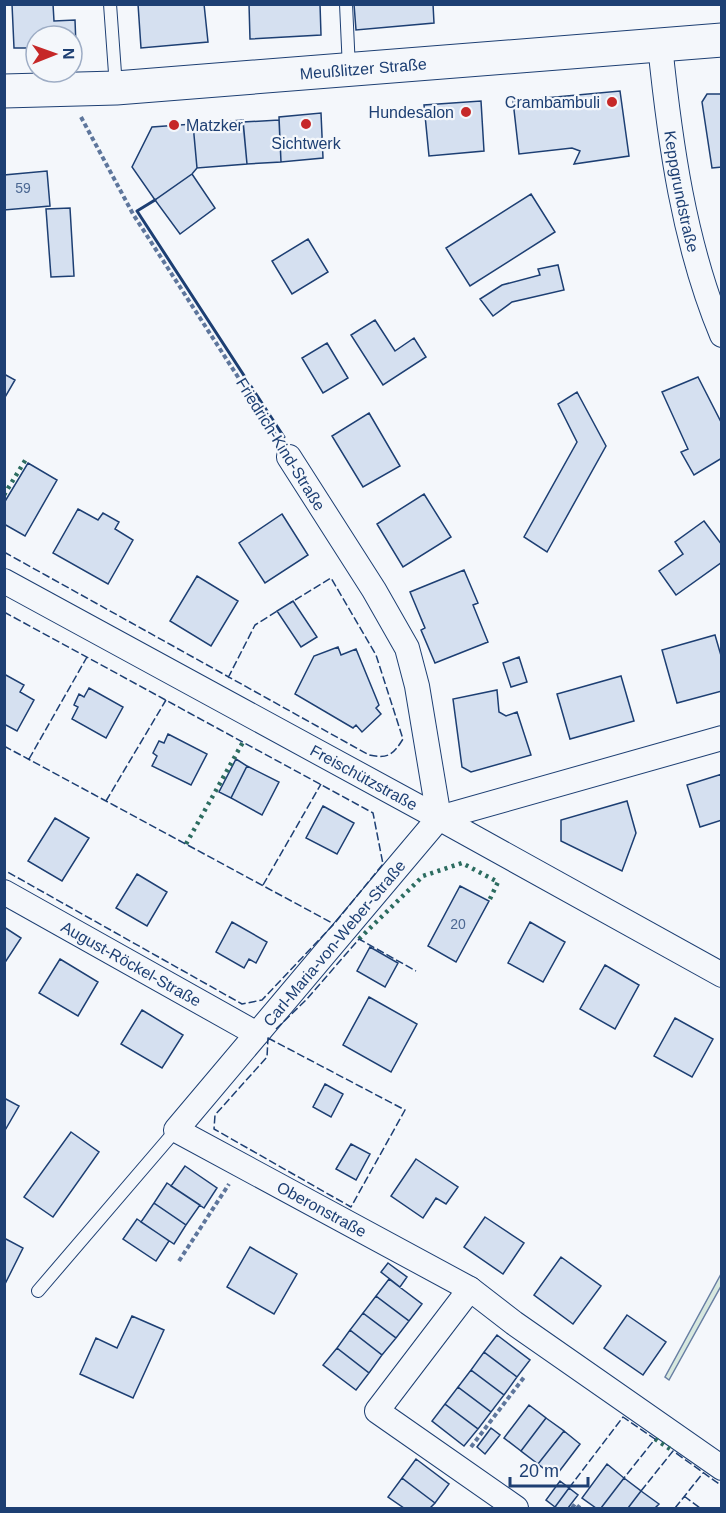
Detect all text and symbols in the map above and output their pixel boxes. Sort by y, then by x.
north arrow [24,24,84,84]
text: N [60,48,77,60]
street label: Meußlitzer Straße [299,55,427,82]
place label: Crambambuli [505,94,600,111]
marker: Crambambuli [605,95,619,109]
place label: Hundesalon [369,104,454,121]
marker: Hundesalon [459,105,473,119]
place label: Matzker [186,117,244,134]
marker: Sichtwerk [299,117,313,131]
marker: Matzker [167,118,181,132]
street label: Keppgrundstraße [661,129,702,254]
place label: Sichtwerk [271,135,342,152]
house number: 59 [15,180,31,196]
street label: Friedrich-Kind-Straße [233,375,328,514]
street label: Freischützstraße [307,742,420,814]
street label: Carl-Maria-von-Weber-Straße [260,857,409,1030]
house number: 20 [450,916,466,932]
street label: August-Röckel-Straße [58,918,204,1010]
street label: Oberonstraße [274,1178,369,1240]
scale bar [510,1450,588,1488]
text: 20 m [519,1461,559,1481]

